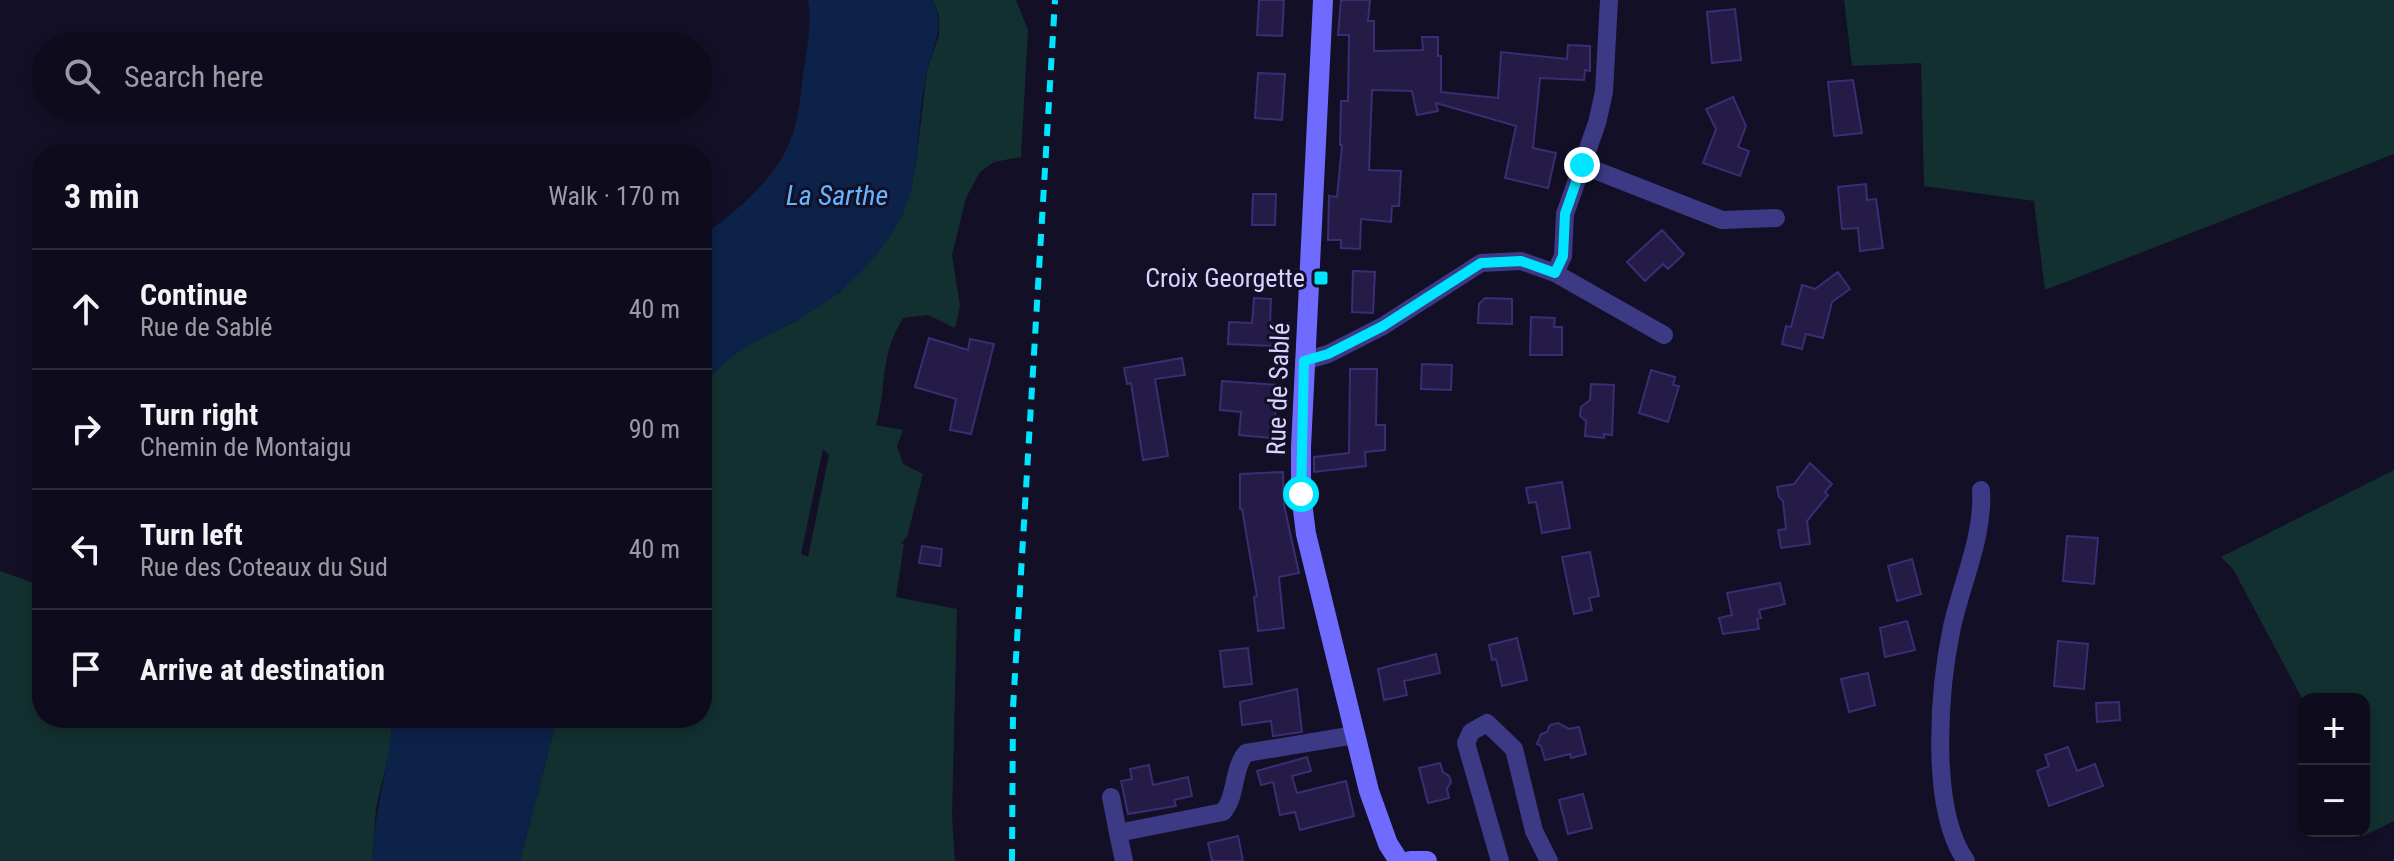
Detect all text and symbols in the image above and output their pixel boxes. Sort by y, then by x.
search box [32,32,712,120]
icon: search [60,54,104,98]
text: Search here [124,59,264,94]
route end [1564,147,1600,183]
text: 3 min [64,176,140,216]
water label: La Sarthe [786,179,888,212]
text: Walk · 170 m [548,181,680,211]
place label: Croix Georgette [1145,263,1305,293]
marker: Croix Georgette [1312,269,1330,287]
text: Continue [140,277,247,312]
icon: ahead [64,287,108,331]
text: 40 m [629,294,680,324]
text: Rue de Sablé [140,312,273,342]
street label: Rue de Sablé [1261,322,1295,456]
text: Turn right [140,397,258,432]
icon: right [64,407,108,451]
text: 90 m [629,414,680,444]
text: Chemin de Montaigu [140,432,351,462]
route start [1283,476,1319,512]
text: Turn left [140,517,243,552]
icon: left [64,527,108,571]
text: 40 m [629,534,680,564]
text: Rue des Coteaux du Sud [140,552,388,582]
icon: arrive [64,647,108,691]
text: Arrive at destination [140,652,385,687]
map controls [2298,693,2370,837]
button: + [2298,693,2370,765]
button: − [2298,765,2370,837]

